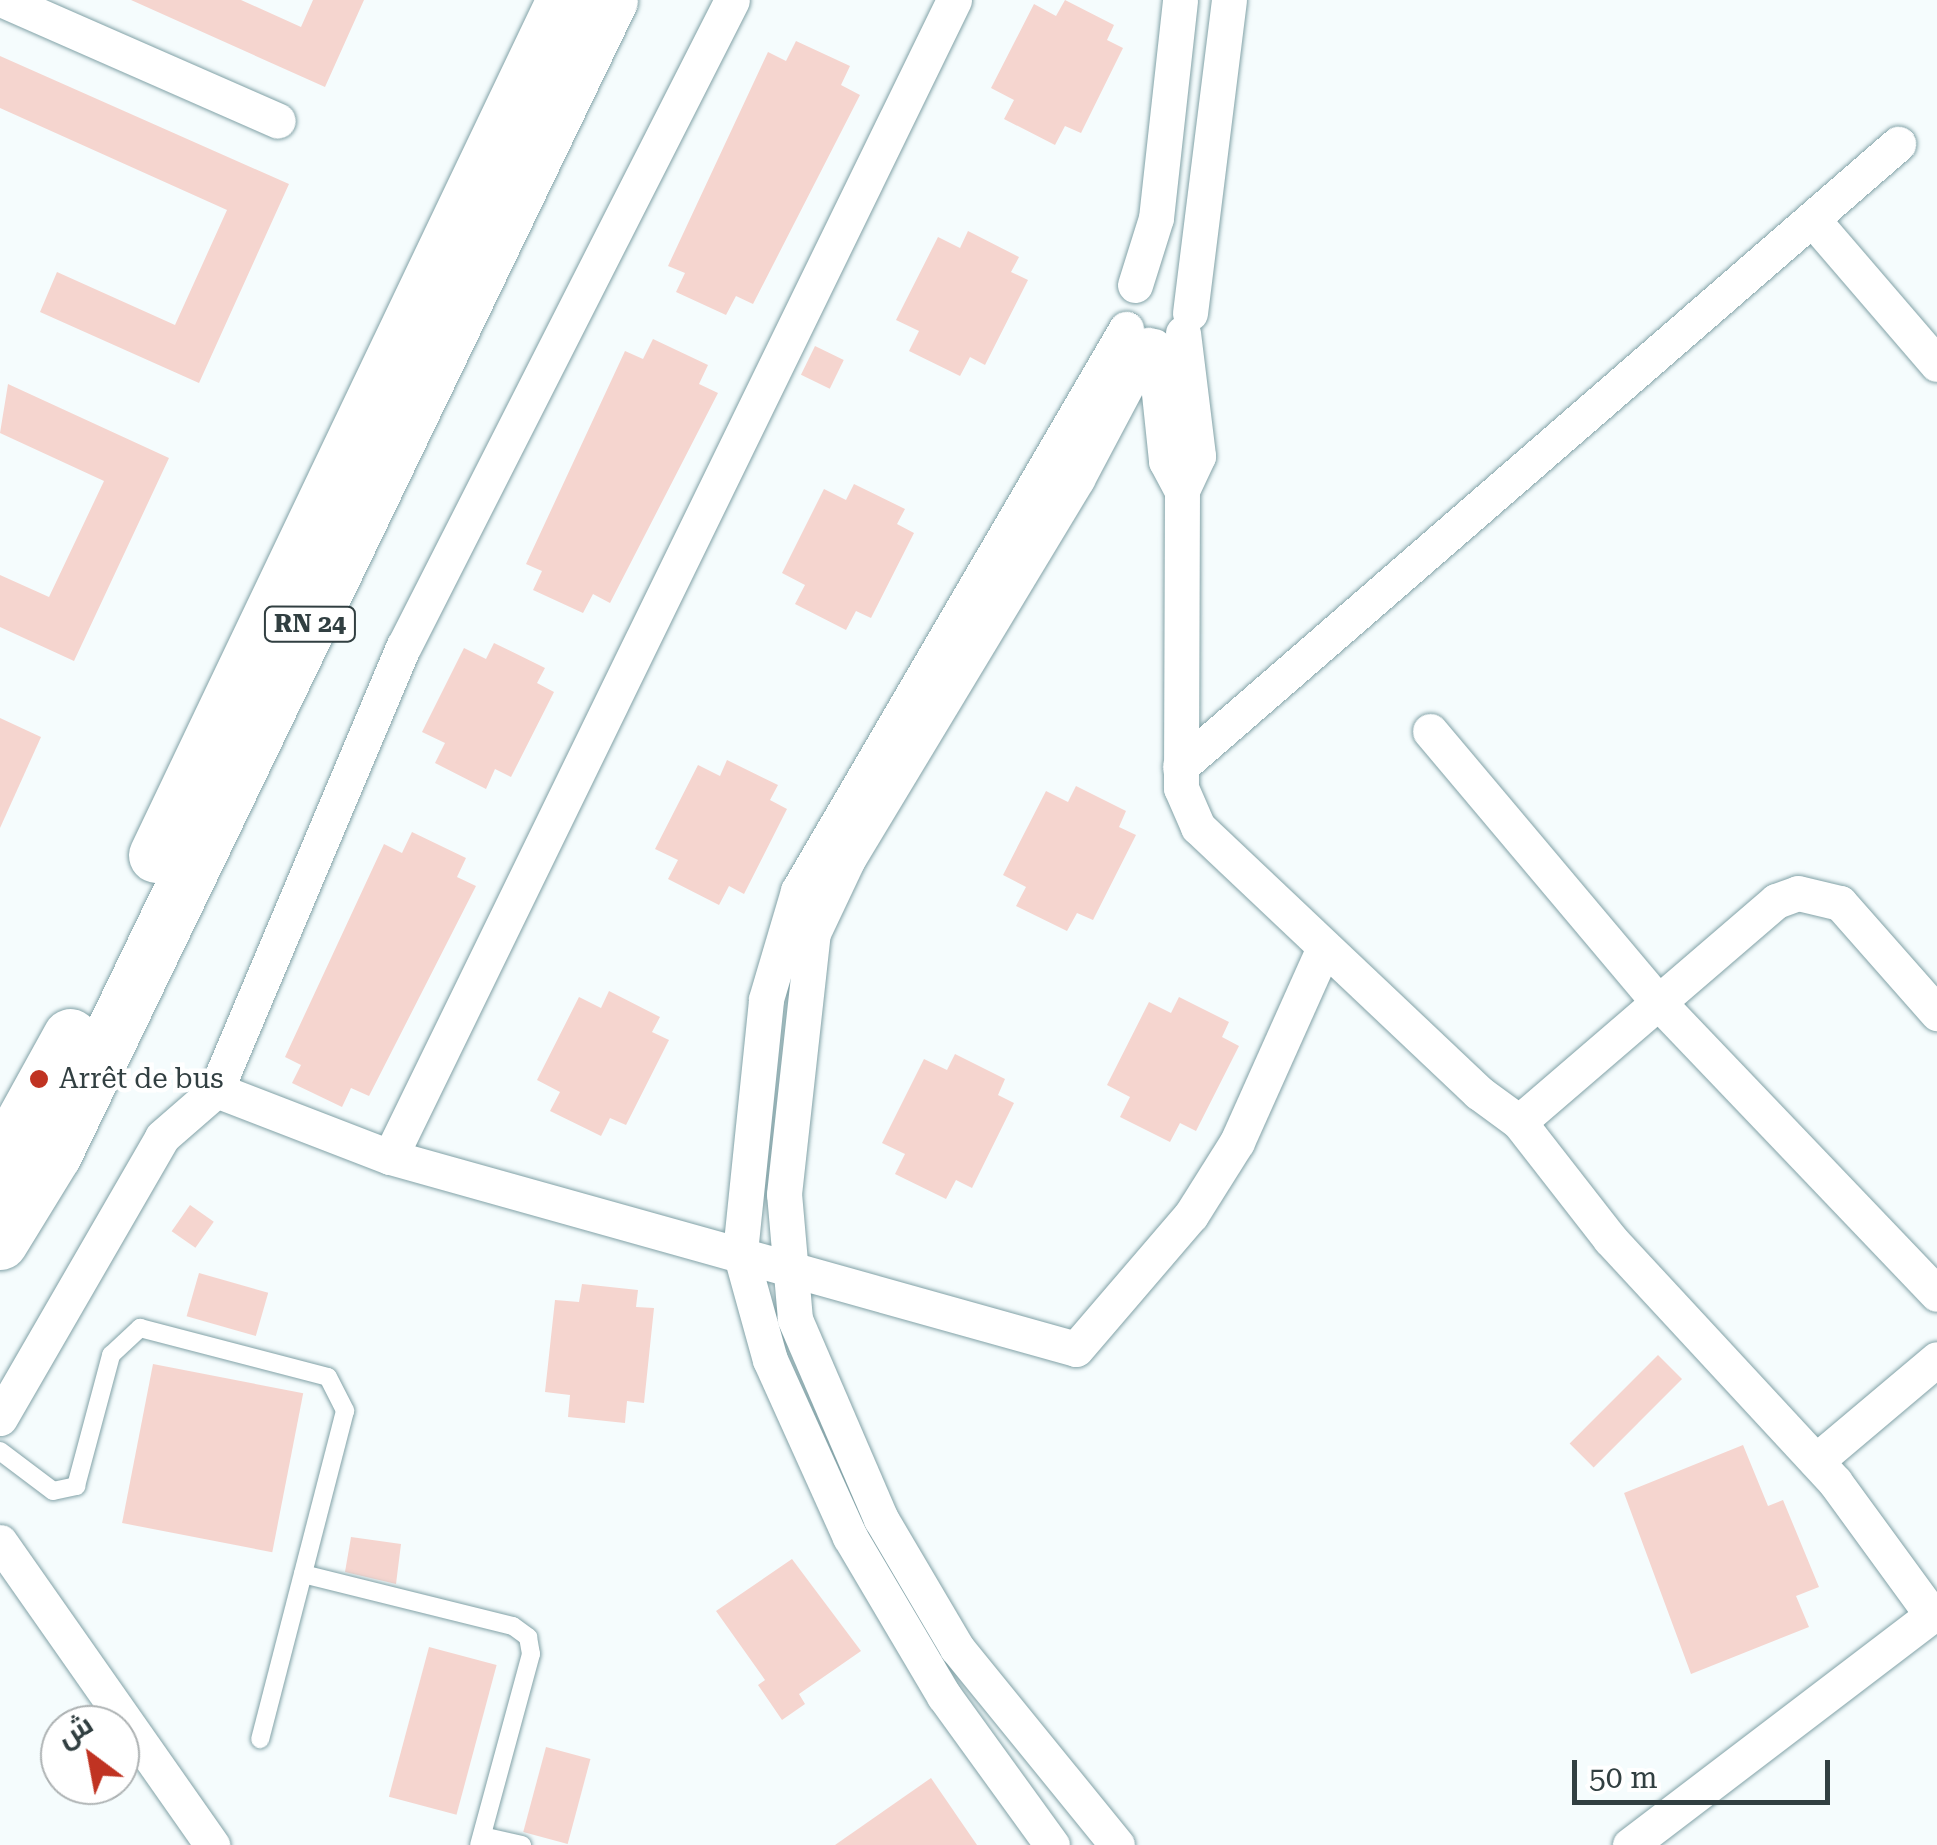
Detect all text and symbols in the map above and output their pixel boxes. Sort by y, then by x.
road number: RN 24 [262,604,358,644]
place label: Arrêt de bus [59,1062,223,1096]
marker: Arrêt de bus [28,1068,50,1090]
north arrow [40,1705,140,1805]
text: ش [51,1707,99,1754]
scale bar [1577,1740,1834,1802]
text: 50 m [1589,1760,1658,1795]

